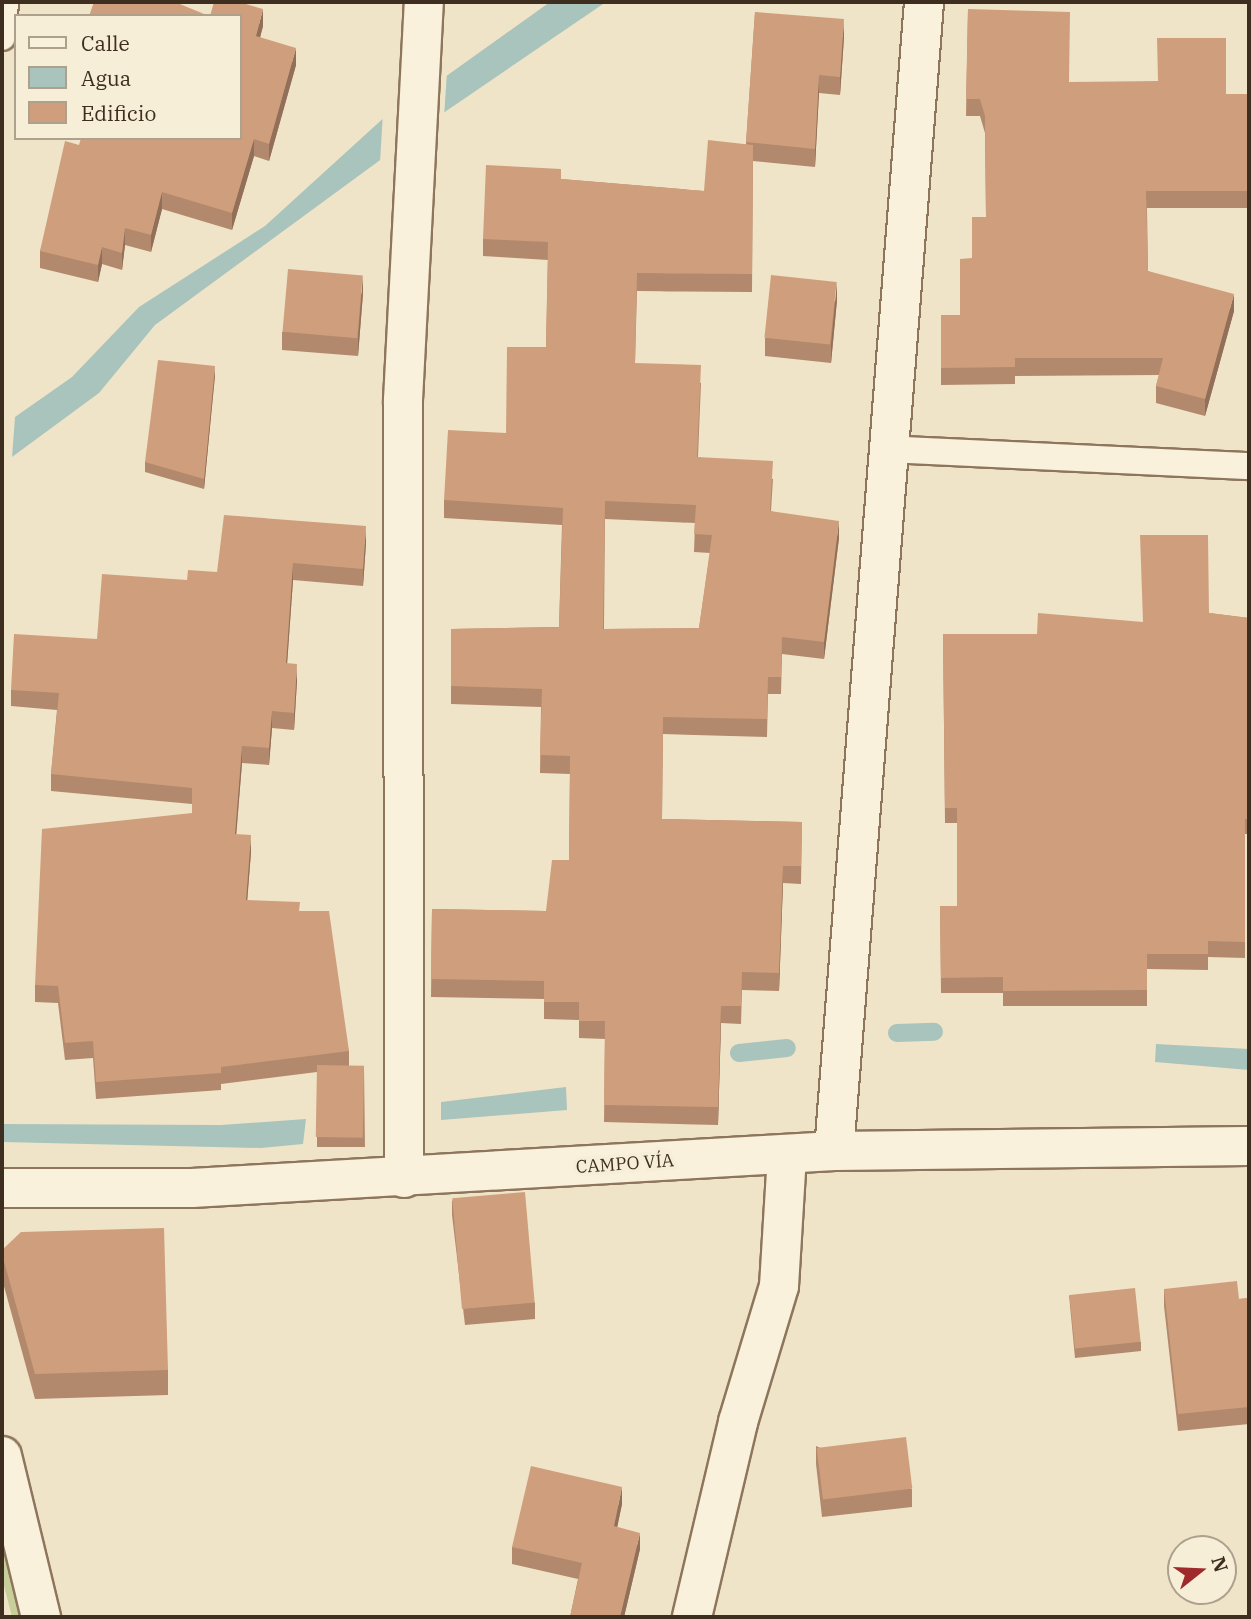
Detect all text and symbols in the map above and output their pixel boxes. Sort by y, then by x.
legend [14,14,242,140]
text: Calle [81,29,130,57]
text: Agua [81,64,131,92]
text: Edificio [81,99,156,127]
street label: CAMPO VÍA [575,1150,675,1178]
north arrow [1167,1535,1237,1605]
text: N [1206,1553,1234,1575]

